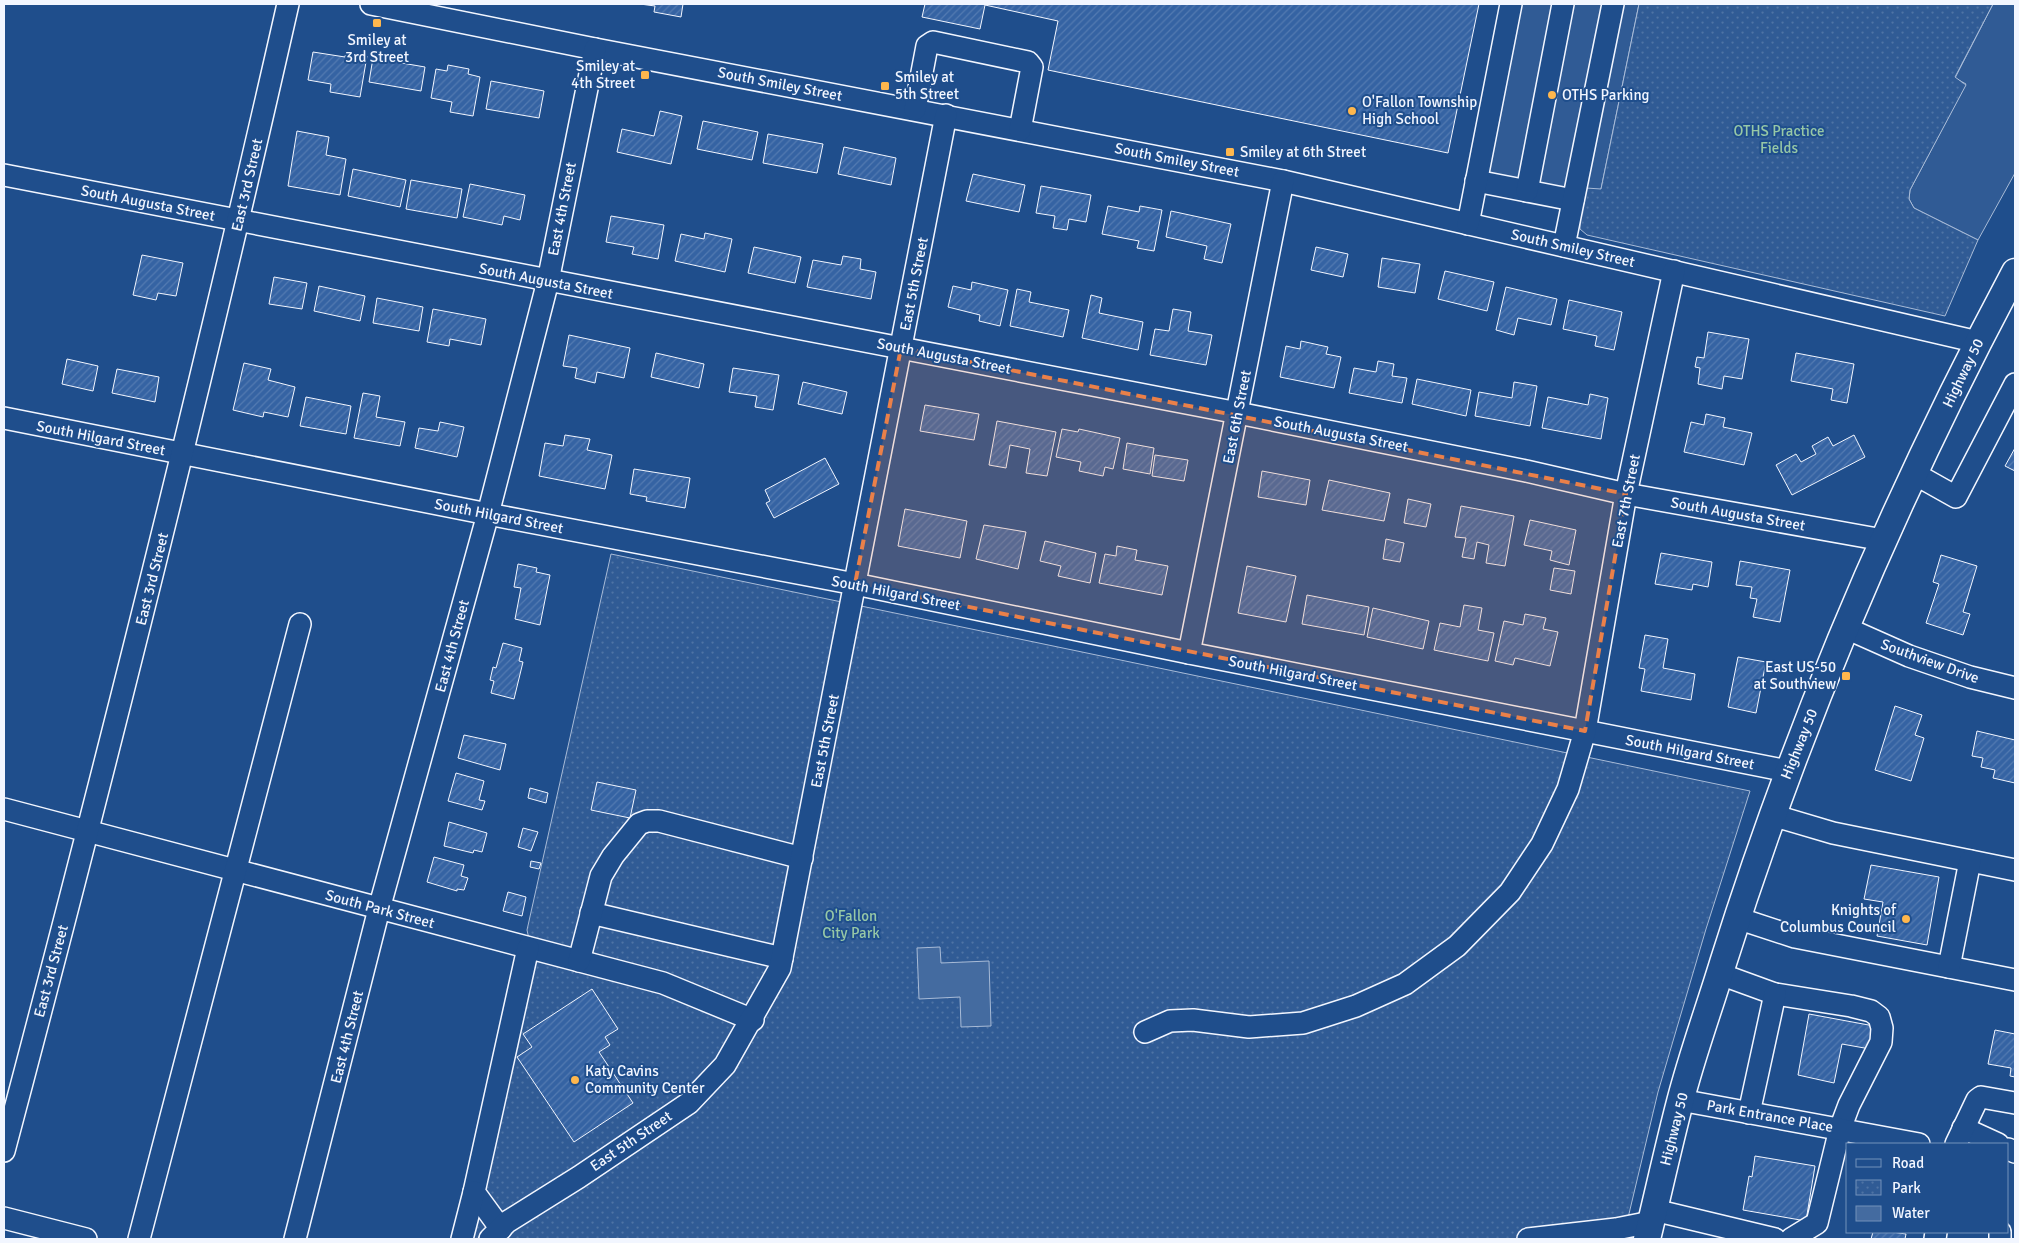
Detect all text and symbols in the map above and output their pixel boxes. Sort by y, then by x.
marker: Smiley at 3rd Street [371,17,383,29]
place label: Smiley at 3rd Street [345,31,409,66]
place label: Smiley at 4th Street [571,57,635,92]
street label: South Smiley Street [716,63,844,105]
place label: Smiley at 5th Street [895,68,959,103]
marker: Smiley at 4th Street [639,69,651,81]
marker: Smiley at 5th Street [879,80,891,92]
place label: OTHS Parking [1562,86,1650,104]
marker: OTHS Parking [1546,89,1558,101]
place label: O'Fallon Township High School [1362,93,1477,128]
marker: O'Fallon Township High School [1346,105,1358,117]
park label: OTHS Practice Fields [1734,122,1824,157]
street label: East 3rd Street [228,137,266,233]
street label: South Smiley Street [1113,139,1241,181]
place label: Smiley at 6th Street [1240,143,1366,161]
marker: Smiley at 6th Street [1224,146,1236,158]
street label: East 4th Street [544,161,580,257]
street label: South Augusta Street [79,181,217,225]
street label: South Smiley Street [1509,225,1637,271]
street label: East 5th Street [896,236,932,332]
street label: South Augusta Street [477,259,615,303]
street label: South Augusta Street [875,334,1013,378]
street label: Highway 50 [1939,335,1987,411]
street label: East 6th Street [1219,369,1255,465]
street label: South Augusta Street [1272,412,1410,456]
street label: South Hilgard Street [35,417,167,459]
street label: East 7th Street [1608,453,1644,549]
street label: South Augusta Street [1669,493,1807,535]
street label: South Hilgard Street [433,495,565,537]
street label: East 3rd Street [132,531,172,627]
street label: South Hilgard Street [830,572,962,614]
street label: East 4th Street [431,598,473,694]
street label: Southview Drive [1878,635,1982,687]
street label: South Hilgard Street [1227,652,1359,694]
place label: East US-50 at Southview [1754,658,1836,693]
marker: East US-50 at Southview [1840,670,1852,682]
street label: East 5th Street [807,693,843,789]
street label: Highway 50 [1777,706,1821,782]
street label: South Hilgard Street [1624,731,1756,773]
street label: South Park Street [323,886,437,932]
place label: Knights of Columbus Council [1780,901,1897,936]
park label: O'Fallon City Park [822,907,880,942]
marker: Knights of Columbus Council [1900,913,1912,925]
street label: East 3rd Street [30,923,72,1019]
street label: East 4th Street [327,989,367,1085]
place label: Katy Cavins Community Center [585,1062,705,1097]
marker: Katy Cavins Community Center [569,1074,581,1086]
street label: Highway 50 [1656,1091,1692,1167]
street label: Park Entrance Place [1705,1096,1835,1136]
street label: East 5th Street [587,1107,675,1175]
legend [1846,1143,2009,1233]
text: Road [1892,1154,1924,1172]
text: Park [1892,1179,1921,1197]
text: Water [1892,1204,1930,1222]

